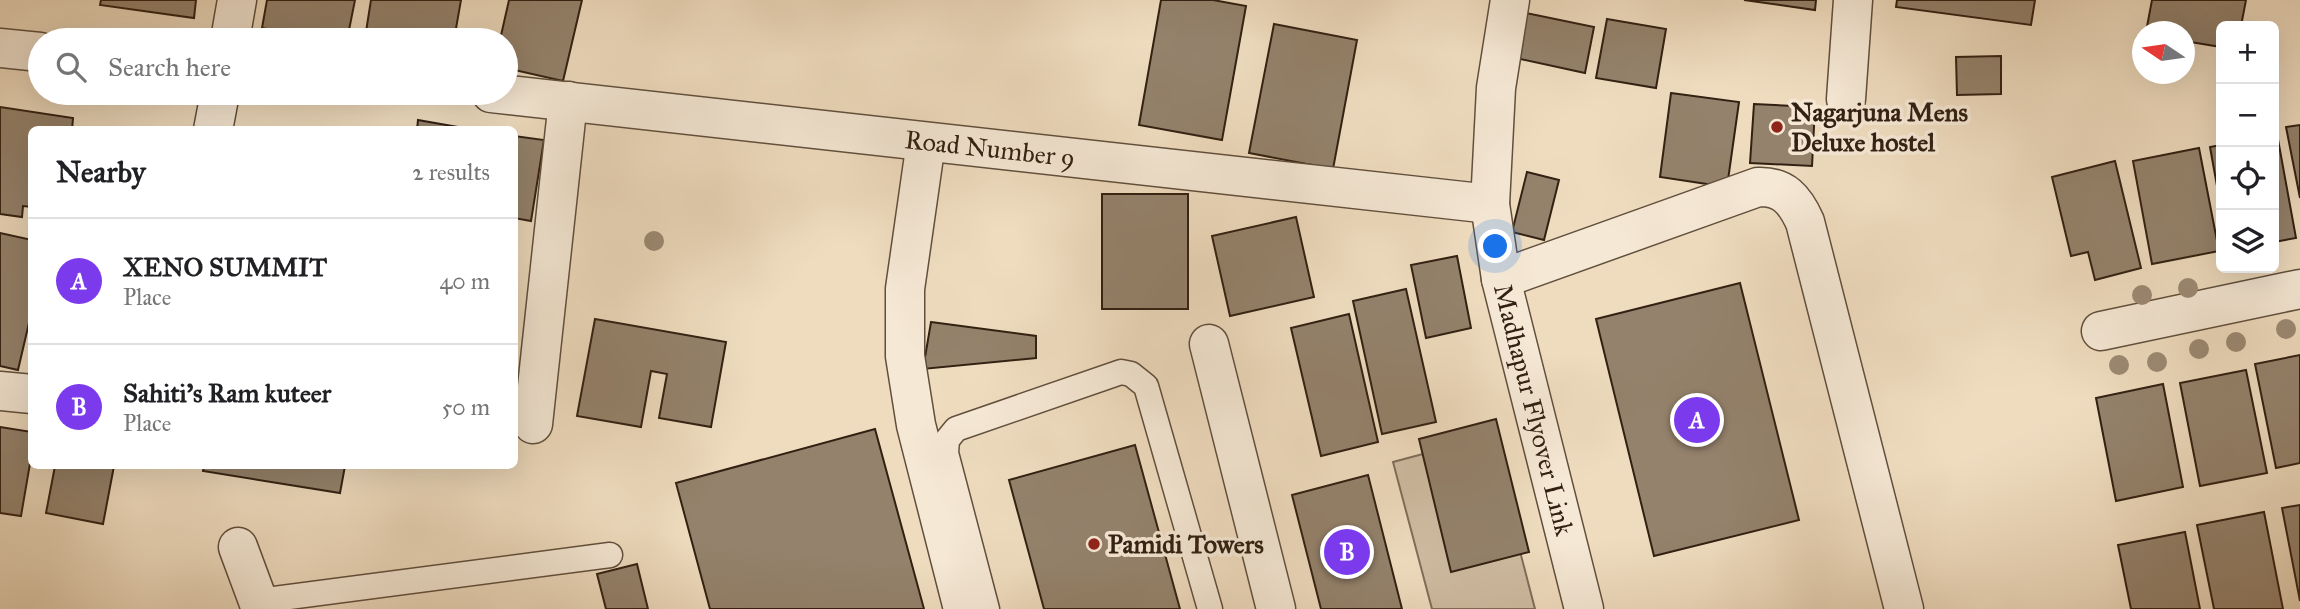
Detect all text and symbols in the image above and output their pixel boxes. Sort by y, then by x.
north arrow [2132,21,2195,84]
map controls [2216,21,2279,273]
button: + [2216,21,2279,84]
search box [28,28,518,105]
icon: search [52,48,90,86]
text: Search here [108,51,231,83]
button: − [2216,84,2279,147]
place label: Nagarjuna Mens Deluxe hostel [1791,96,1969,158]
marker: Nagarjuna Mens Deluxe hostel [1769,119,1785,135]
street label: Road Number 9 [903,123,1077,174]
button: locate [2216,147,2279,210]
text: Nearby [56,154,146,190]
text: 2 results [412,158,490,186]
button: layers [2216,210,2279,273]
your location [1478,229,1512,263]
text: XENO SUMMIT [123,251,327,283]
text: A [71,267,87,295]
text: 40 m [440,267,490,295]
street label: Madhapur Flyover Link [1487,281,1581,540]
text: Place [123,283,171,311]
text: Sahiti's Ram kuteer [123,377,331,409]
text: B [71,393,87,421]
text: 50 m [442,393,490,421]
pin: A [1674,394,1720,446]
text: Place [123,409,171,437]
pin: B [1324,526,1370,578]
place label: Pamidi Towers [1108,528,1264,560]
marker: Pamidi Towers [1086,536,1102,552]

